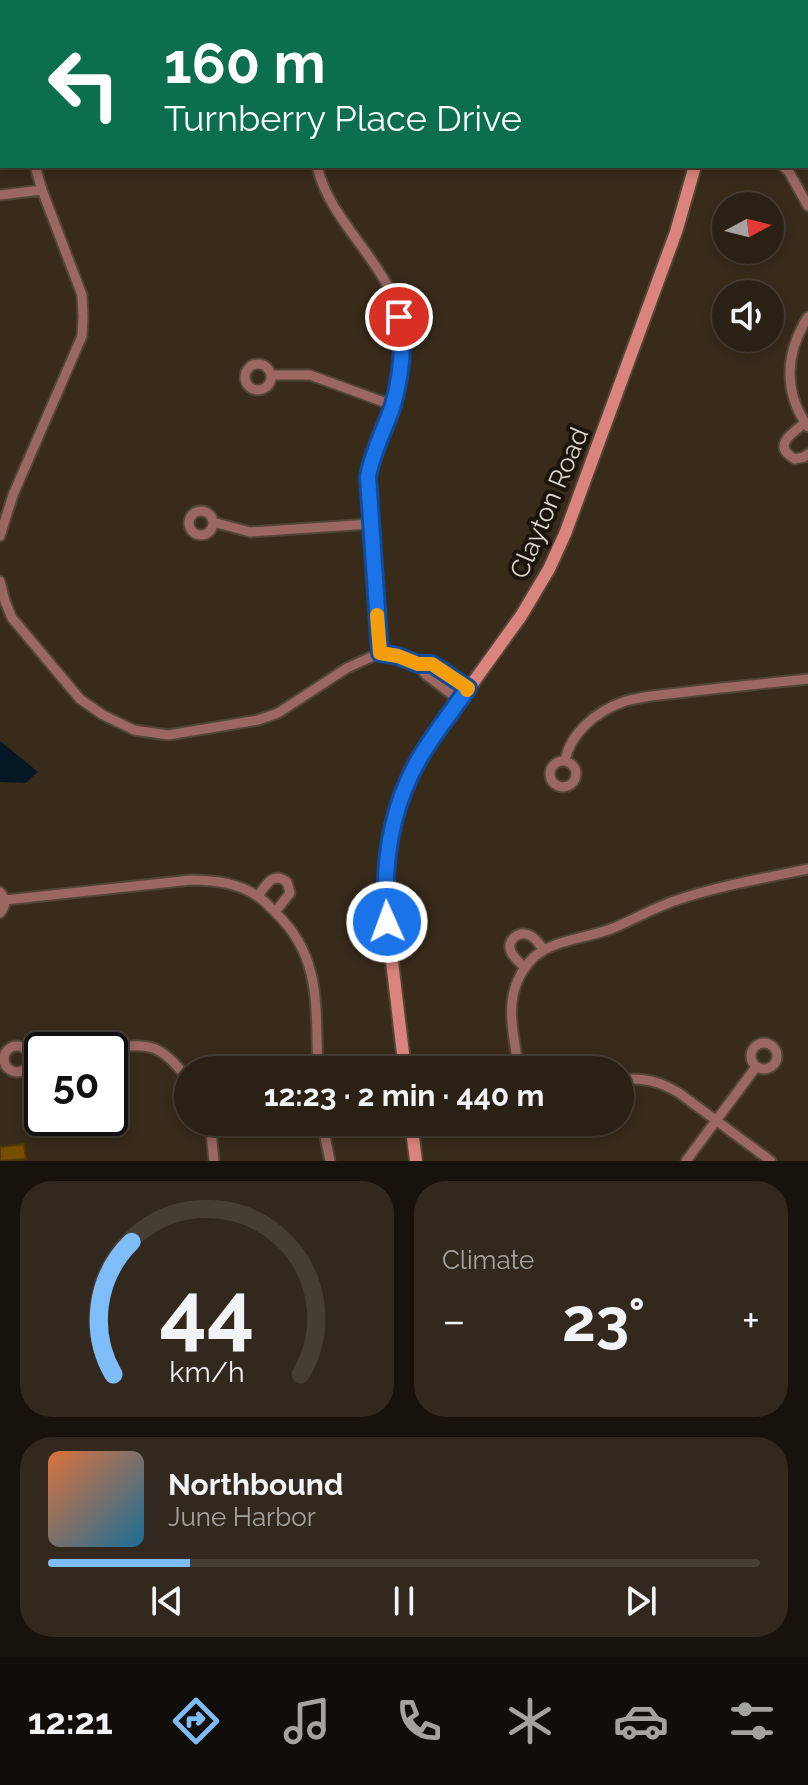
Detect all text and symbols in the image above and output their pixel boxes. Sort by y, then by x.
text: 160 m [164,30,326,96]
icon: left [32,32,136,136]
text: Turnberry Place Drive [164,97,522,139]
north arrow [712,192,784,264]
map controls [712,192,784,352]
button: sound [712,280,784,352]
pin [365,283,433,351]
icon: arrive [377,295,421,339]
street label: Clayton Road [504,423,594,583]
position arrow [345,880,429,964]
speed limit sign: 50 [24,1032,128,1136]
text: 12:23 · 2 min · 440 m [264,1078,544,1113]
text: Climate [442,1245,534,1275]
text: 44 [159,1263,255,1360]
text: 23° [562,1285,645,1355]
text: − [442,1295,466,1346]
text: + [742,1295,760,1346]
text: km/h [169,1355,245,1389]
text: Northbound [168,1467,343,1502]
text: June Harbor [168,1502,316,1532]
icon: previous [145,1579,189,1623]
icon: pause [382,1579,426,1623]
icon: next [619,1579,663,1623]
icon: directions [168,1693,224,1749]
icon: music [279,1693,335,1749]
icon: phone [391,1693,447,1749]
icon: climate [502,1693,558,1749]
icon: car [613,1693,669,1749]
icon: filters [724,1693,780,1749]
text: 12:21 [28,1700,113,1742]

